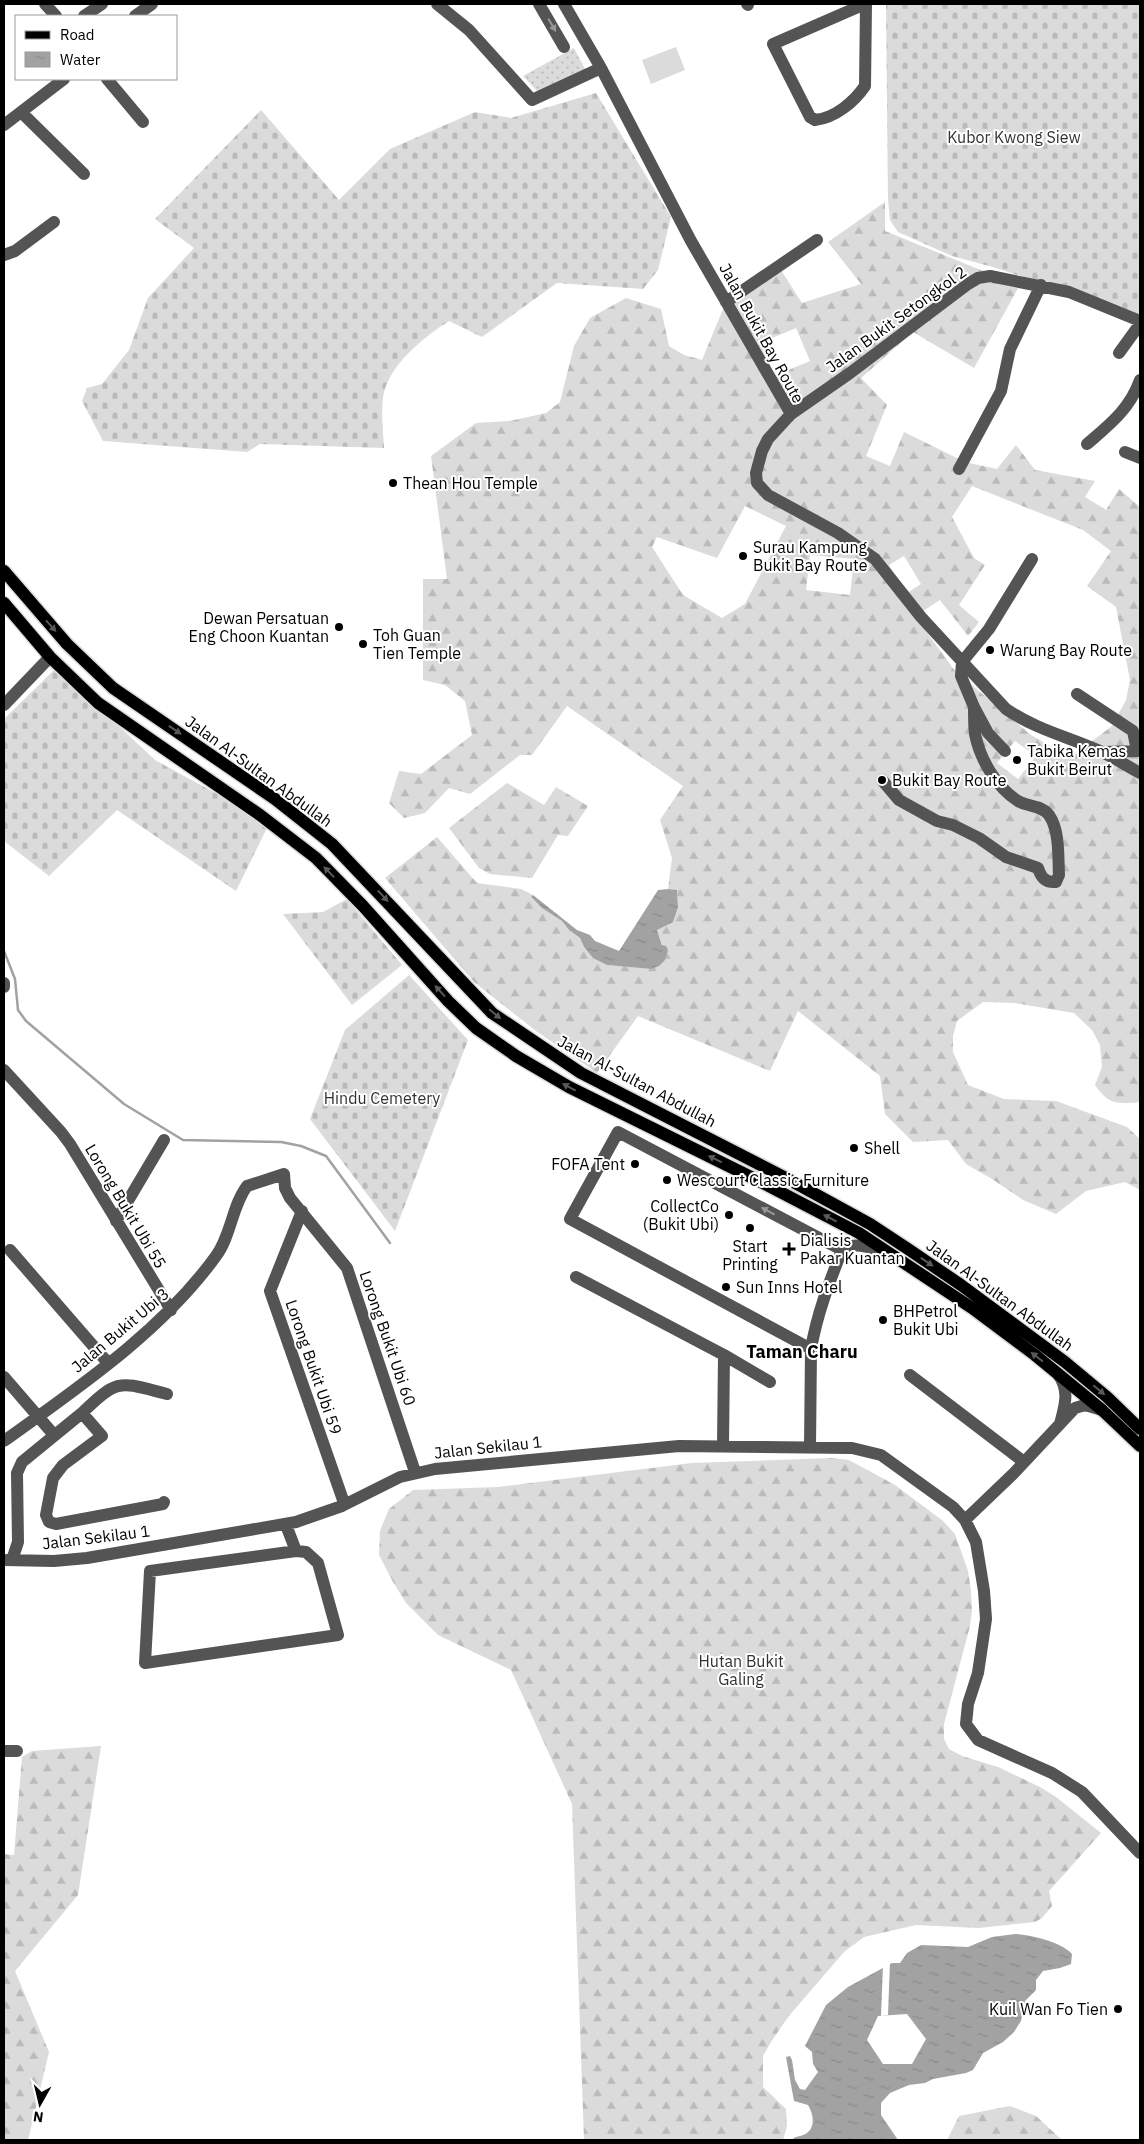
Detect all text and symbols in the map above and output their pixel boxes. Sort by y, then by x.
legend [15,15,178,80]
one-way arrow [547,19,556,32]
text: Road [60,25,95,44]
text: Water [60,50,101,69]
park label: Kubor Kwong Siew [947,127,1081,147]
street label: Jalan Bukit Bay Route [715,260,809,407]
street label: Jalan Bukit Setongkol 2 [822,261,970,377]
place label: Thean Hou Temple [403,473,538,493]
marker: Thean Hou Temple [387,477,399,489]
place label: Surau Kampung Bukit Bay Route [753,537,868,575]
marker: Surau Kampung Bukit Bay Route [737,550,749,562]
place label: Dewan Persatuan Eng Choon Kuantan [189,608,329,646]
one-way arrow [45,620,57,632]
marker: Dewan Persatuan Eng Choon Kuantan [333,621,345,633]
place label: Toh Guan Tien Temple [373,625,461,663]
marker: Toh Guan Tien Temple [357,638,369,650]
place label: Warung Bay Route [1000,640,1132,660]
marker: Warung Bay Route [984,644,996,656]
street label: Jalan Al-Sultan Abdullah [182,711,336,831]
one-way arrow [168,725,181,735]
place label: Tabika Kemas Bukit Beirut [1027,741,1126,779]
marker: Tabika Kemas Bukit Beirut [1011,754,1023,766]
place label: Bukit Bay Route [892,770,1007,790]
marker: Bukit Bay Route [876,774,888,786]
one-way arrow [323,866,335,878]
one-way arrow [377,890,389,902]
one-way arrow [434,985,446,997]
one-way arrow [488,1009,501,1020]
street label: Jalan Al-Sultan Abdullah [554,1031,720,1131]
one-way arrow [562,1083,577,1091]
park label: Hindu Cemetery [324,1088,440,1108]
place label: Shell [864,1138,900,1158]
street label: Lorong Bukit Ubi 55 [81,1140,171,1272]
marker: Shell [848,1142,860,1154]
place label: FOFA Tent [551,1154,625,1174]
one-way arrow [708,1155,722,1163]
marker: FOFA Tent [629,1158,641,1170]
place label: Wescourt Classic Furniture [677,1170,869,1190]
marker: Wescourt Classic Furniture [661,1174,673,1186]
place label: CollectCo (Bukit Ubi) [643,1196,719,1234]
one-way arrow [761,1207,775,1215]
marker: CollectCo (Bukit Ubi) [723,1209,735,1221]
one-way arrow [823,1214,837,1222]
marker: Start Printing [744,1222,756,1234]
place label: Dialisis Pakar Kuantan [800,1230,905,1268]
street label: Jalan Al-Sultan Abdullah [923,1235,1077,1355]
place label: Start Printing [722,1236,778,1274]
marker: Dialisis Pakar Kuantan [782,1242,796,1256]
one-way arrow [920,1257,934,1267]
street label: Lorong Bukit Ubi 60 [356,1268,420,1408]
place label: Sun Inns Hotel [736,1277,842,1297]
marker: Sun Inns Hotel [720,1281,732,1293]
street label: Jalan Bukit Ubi 3 [67,1283,173,1377]
street label: Lorong Bukit Ubi 59 [282,1297,346,1437]
place label: BHPetrol Bukit Ubi [893,1301,959,1339]
marker: BHPetrol Bukit Ubi [877,1314,889,1326]
district label: Taman Charu [746,1340,858,1363]
one-way arrow [1030,1352,1044,1362]
one-way arrow [1093,1385,1106,1396]
street label: Jalan Sekilau 1 [433,1431,543,1463]
street label: Jalan Sekilau 1 [41,1520,151,1554]
park label: Hutan Bukit Galing [698,1651,784,1689]
place label: Kuil Wan Fo Tien [989,1999,1108,2019]
marker: Kuil Wan Fo Tien [1112,2003,1124,2015]
north arrow [15,2079,65,2129]
text: N [32,2107,44,2126]

